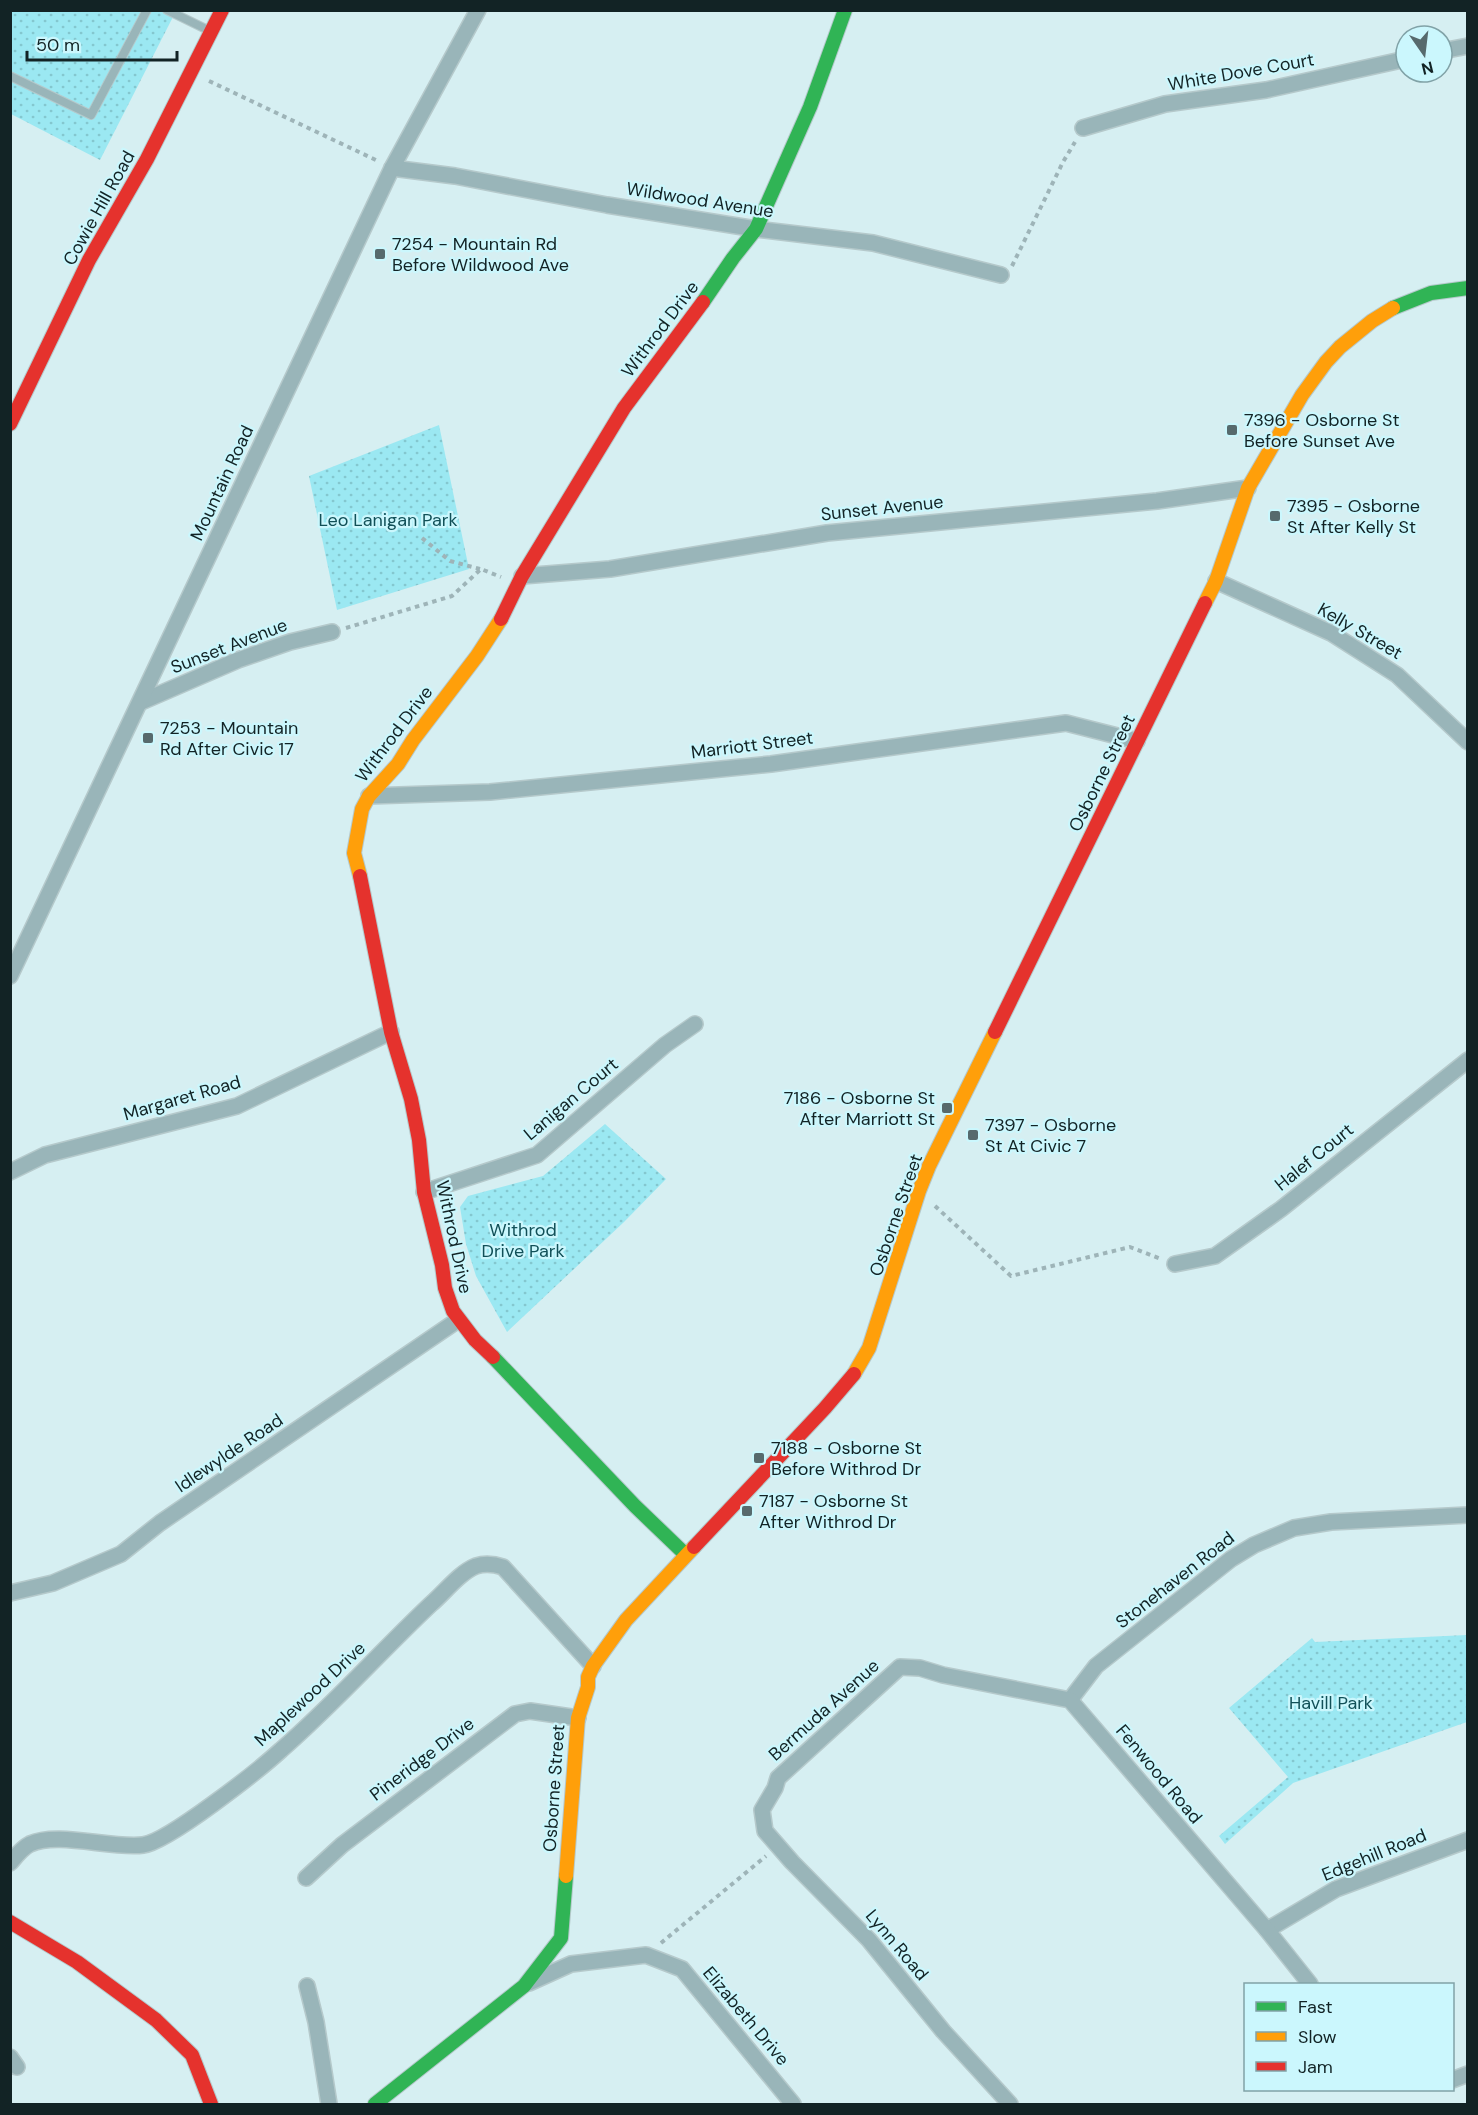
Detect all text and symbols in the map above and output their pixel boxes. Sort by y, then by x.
scale bar [27,24,177,62]
north arrow [1394,24,1454,84]
text: 50 m [36,33,80,57]
street label: White Dove Court [1166,47,1316,97]
text: N [1419,56,1436,80]
street label: Cowie Hill Road [58,146,140,270]
street label: Wildwood Avenue [625,176,775,224]
place label: 7254 - Mountain Rd Before Wildwood Ave [392,232,569,277]
marker: 7254 - Mountain Rd Before Wildwood Ave [373,247,387,261]
street label: Withrod Drive [616,276,704,382]
place label: 7396 - Osborne St Before Sunset Ave [1244,408,1400,453]
street label: Mountain Road [185,421,259,545]
marker: 7396 - Osborne St Before Sunset Ave [1225,423,1239,437]
street label: Sunset Avenue [820,490,944,526]
place label: 7395 - Osborne St After Kelly St [1287,494,1420,539]
park label: Leo Lanigan Park [318,508,458,532]
marker: 7395 - Osborne St After Kelly St [1268,509,1282,523]
street label: Kelly Street [1313,597,1407,665]
street label: Sunset Avenue [167,613,291,679]
street label: Withrod Drive [350,681,438,787]
street label: Osborne Street [1063,710,1141,836]
place label: 7253 - Mountain Rd After Civic 17 [160,716,298,761]
street label: Marriott Street [690,726,814,764]
marker: 7253 - Mountain Rd After Civic 17 [141,731,155,745]
street label: Lanigan Court [519,1052,623,1146]
street label: Margaret Road [120,1070,244,1126]
place label: 7186 - Osborne St After Marriott St [784,1086,935,1131]
marker: 7186 - Osborne St After Marriott St [940,1101,954,1115]
place label: 7397 - Osborne St At Civic 7 [985,1113,1116,1158]
street label: Halef Court [1270,1118,1358,1196]
marker: 7397 - Osborne St At Civic 7 [966,1128,980,1142]
street label: Osborne Street [864,1151,928,1279]
street label: Withrod Drive [430,1178,478,1296]
park label: Withrod Drive Park [482,1218,564,1263]
street label: Idlewylde Road [170,1408,288,1498]
place label: 7188 - Osborne St Before Withrod Dr [771,1436,922,1481]
marker: 7188 - Osborne St Before Withrod Dr [752,1451,766,1465]
place label: 7187 - Osborne St After Withrod Dr [759,1489,908,1534]
marker: 7187 - Osborne St After Withrod Dr [740,1504,754,1518]
street label: Stonehaven Road [1111,1526,1239,1634]
street label: Maplewood Drive [249,1636,371,1752]
street label: Bermuda Avenue [764,1654,884,1766]
park label: Havill Park [1289,1691,1373,1715]
street label: Pineridge Drive [365,1712,479,1806]
street label: Fenwood Road [1110,1719,1208,1829]
street label: Osborne Street [538,1723,570,1853]
street label: Edgehill Road [1318,1823,1430,1887]
street label: Lynn Road [860,1904,934,1986]
street label: Elizabeth Drive [697,1961,795,2071]
legend [1244,1983,1454,2091]
text: Fast [1298,1995,1333,2019]
text: Slow [1298,2025,1337,2049]
text: Jam [1298,2055,1333,2079]

